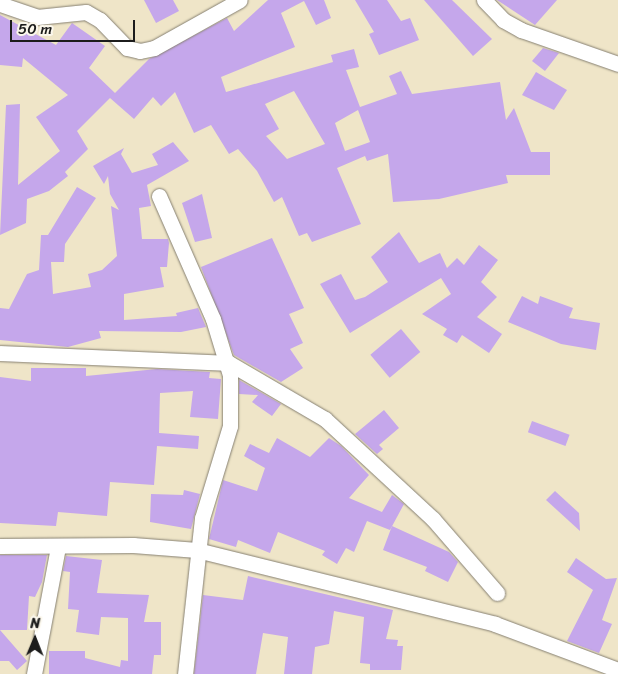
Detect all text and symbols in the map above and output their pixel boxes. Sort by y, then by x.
scale bar [12,10,138,42]
text: 50 m [18,16,52,42]
text: N [30,611,40,636]
north arrow [10,614,60,664]

